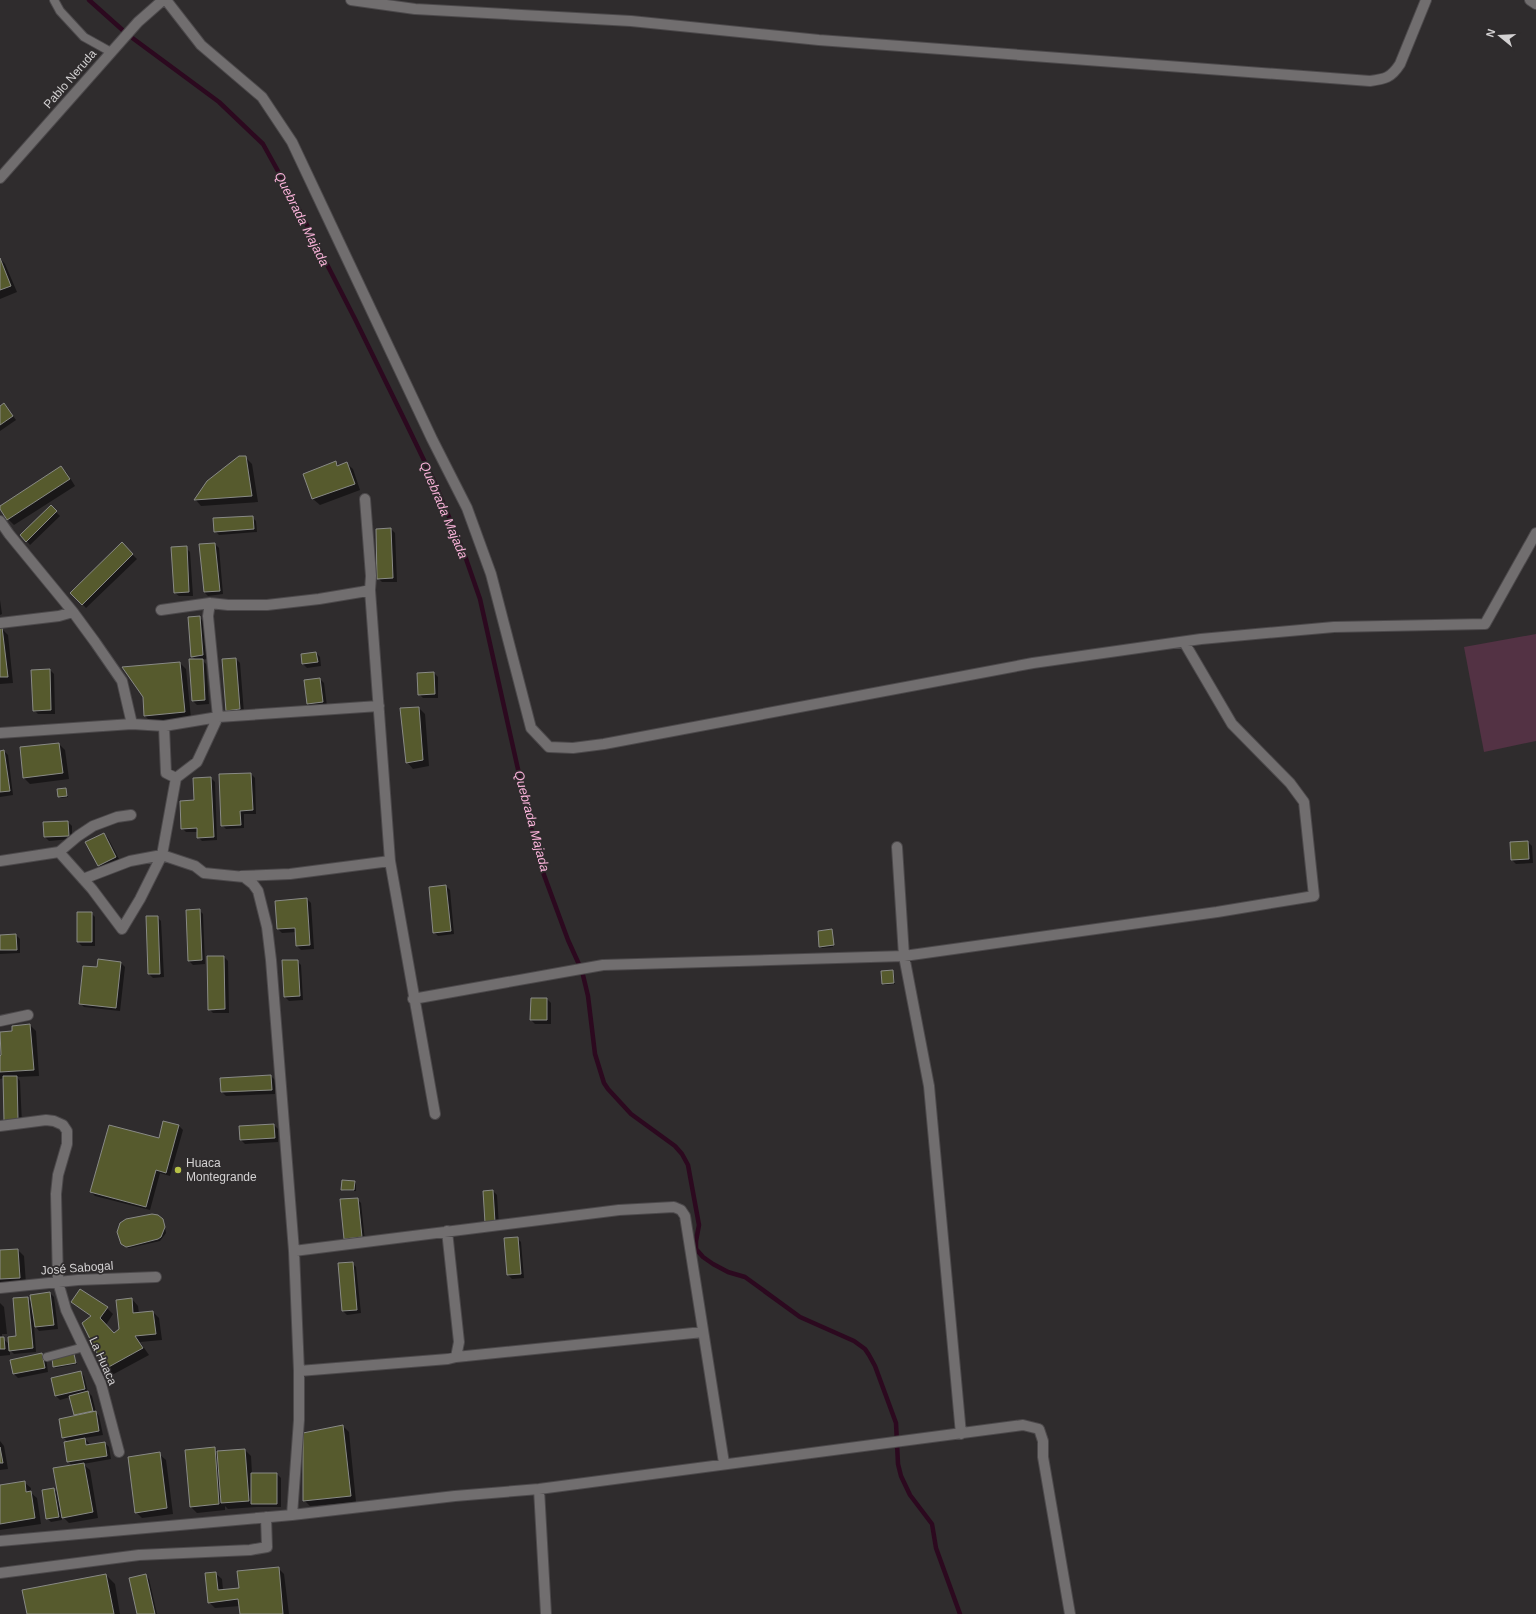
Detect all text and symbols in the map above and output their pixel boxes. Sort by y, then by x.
north arrow [1480,16,1520,56]
text: N [1484,27,1497,39]
street label: Pablo Neruda [41,46,100,111]
water label: Quebrada Majada [272,169,332,269]
water label: Quebrada Majada [417,459,471,561]
water label: Quebrada Majada [511,769,553,873]
place label: Huaca Montegrande [186,1156,257,1184]
marker: Huaca Montegrande [173,1165,183,1175]
street label: José Sabogal [40,1258,114,1278]
street label: La Huaca [86,1335,120,1388]

